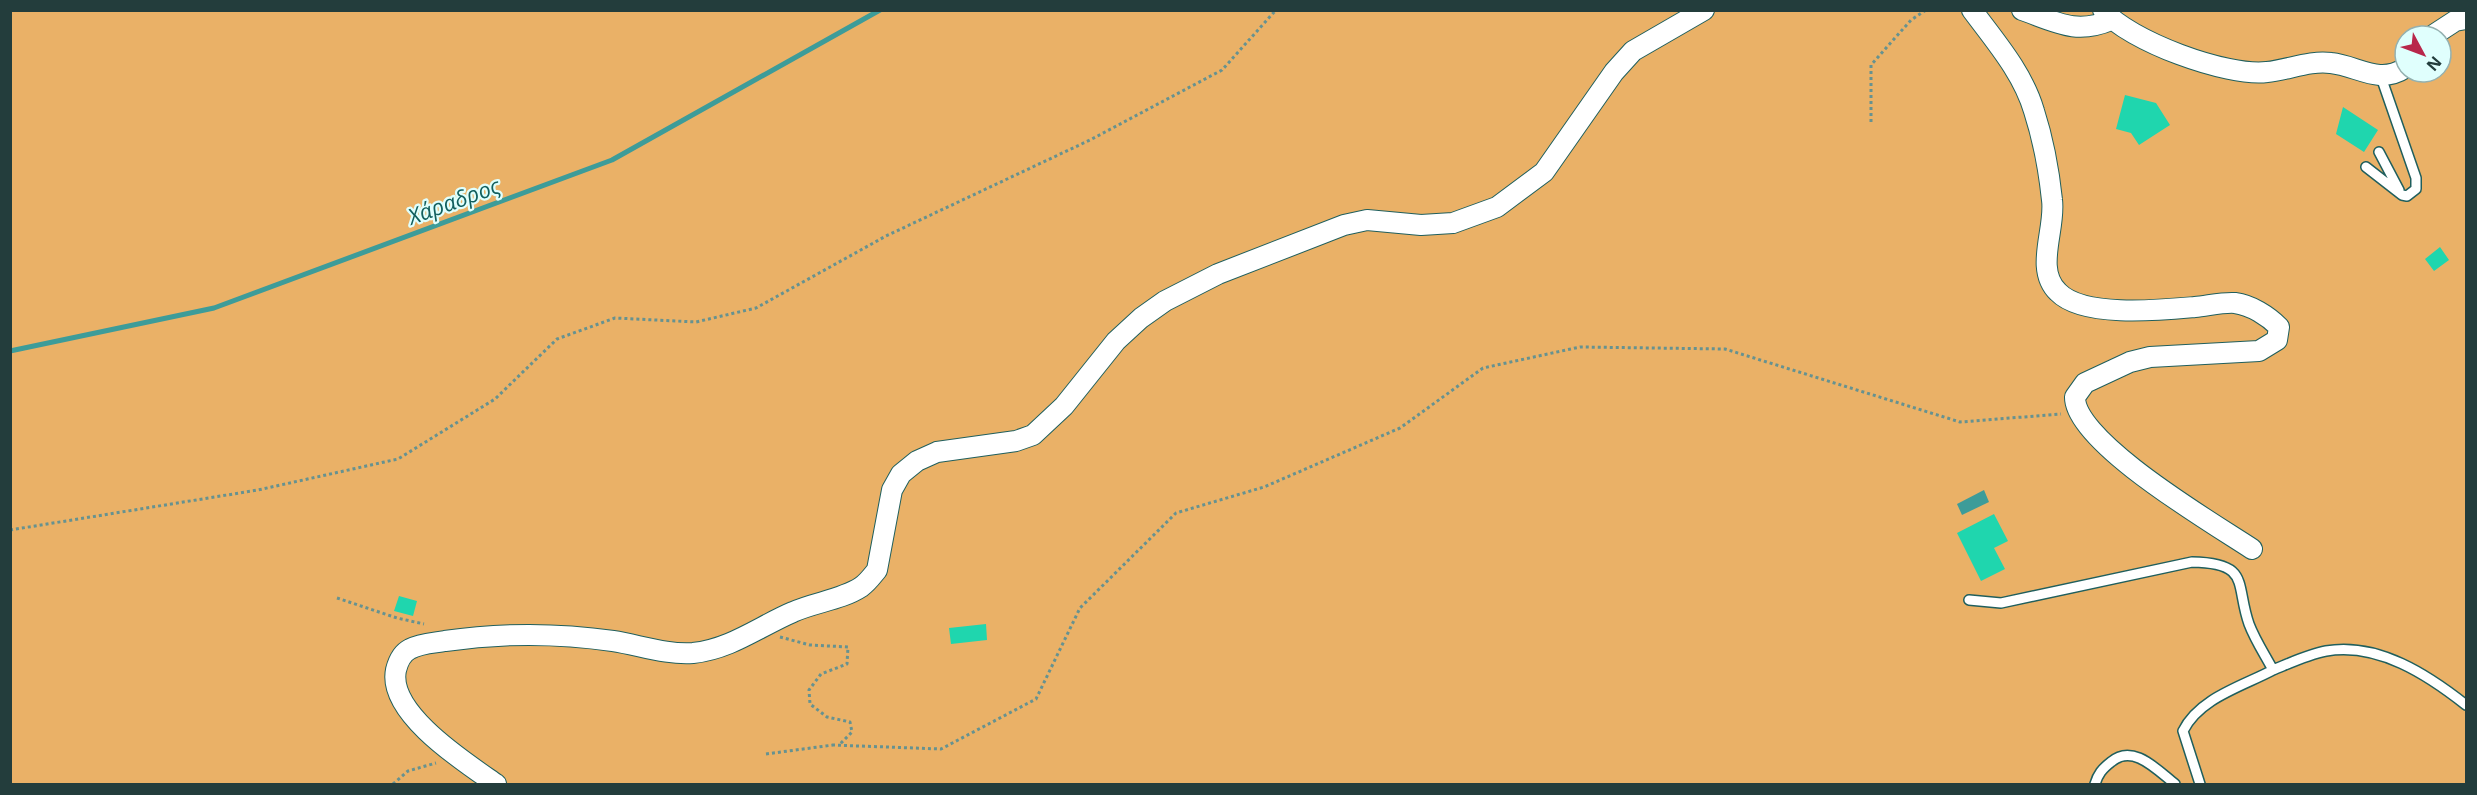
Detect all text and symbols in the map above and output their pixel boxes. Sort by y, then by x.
north arrow [2393,24,2453,84]
text: N [2422,52,2447,76]
water label: Χάραδρος [401,169,505,231]

